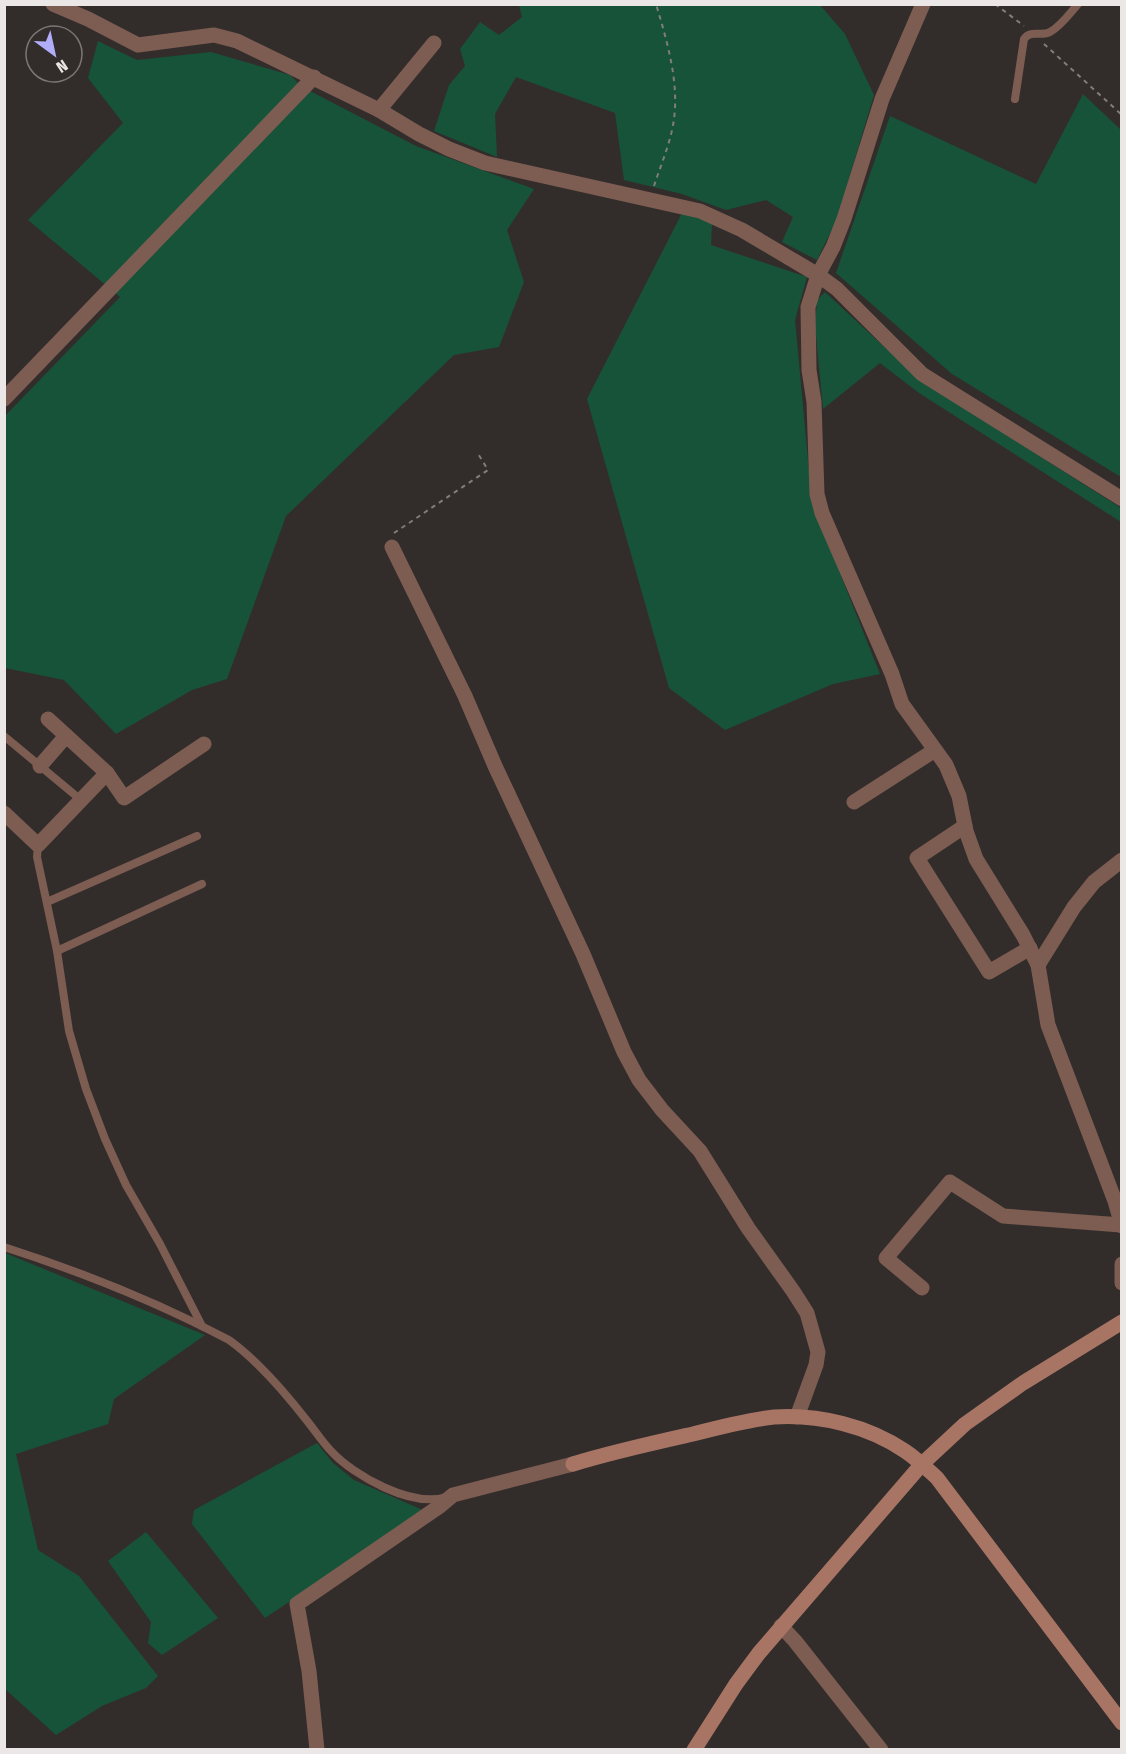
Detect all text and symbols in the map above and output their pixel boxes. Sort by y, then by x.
north arrow [24,24,84,84]
text: N [53,56,71,77]

